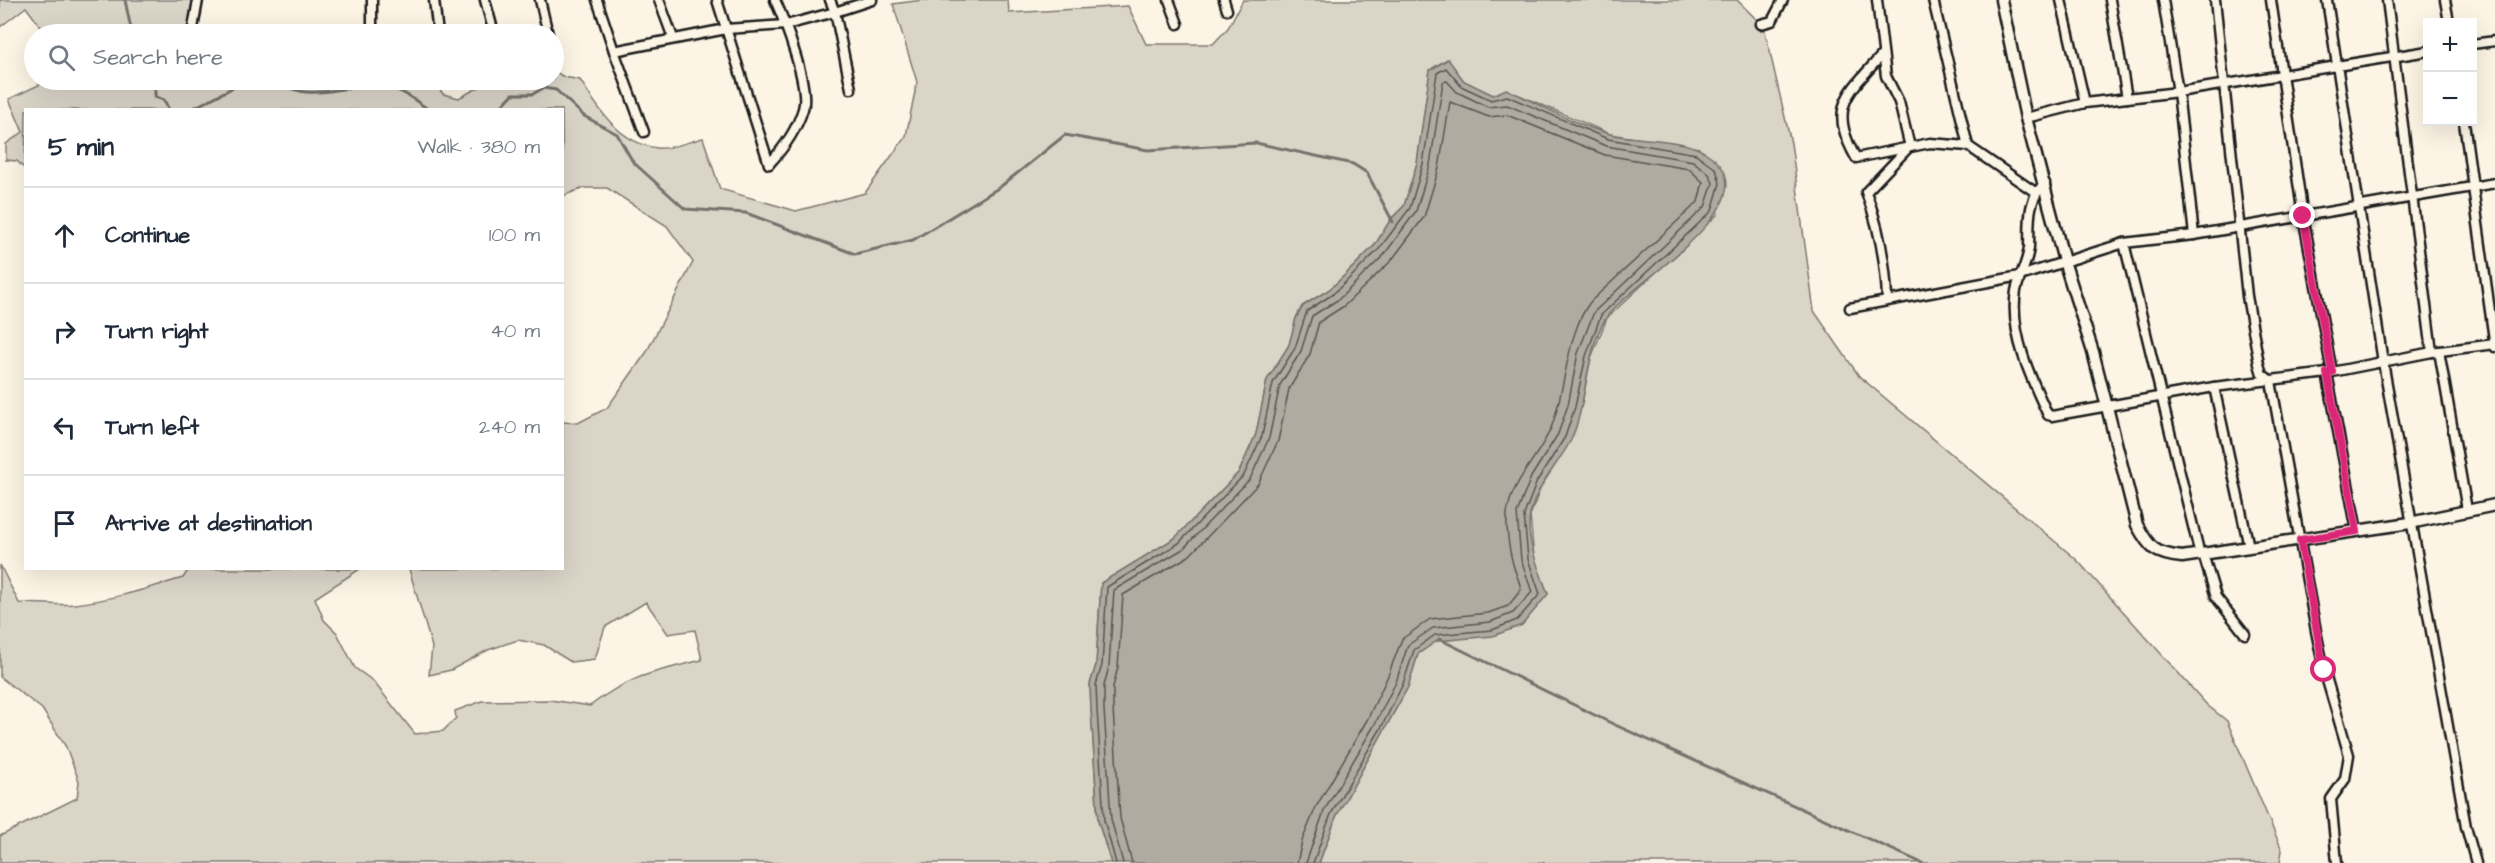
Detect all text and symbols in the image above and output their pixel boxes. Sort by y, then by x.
map controls [2423,18,2477,126]
button: + [2423,18,2477,72]
search box [24,24,564,90]
icon: search [45,41,78,74]
text: Search here [93,42,223,73]
button: − [2423,72,2477,126]
text: 5 min [48,129,114,165]
text: Walk · 380 m [417,133,540,161]
route end [2289,202,2315,228]
icon: ahead [48,219,81,252]
text: Continue [105,220,190,251]
text: 100 m [489,221,540,249]
icon: right [48,315,81,348]
text: Turn right [105,316,208,347]
text: 40 m [490,317,540,345]
icon: left [48,411,81,444]
text: Turn left [105,412,199,443]
text: 240 m [479,413,540,441]
icon: arrive [48,507,81,540]
text: Arrive at destination [105,508,312,539]
route start [2310,656,2336,682]

